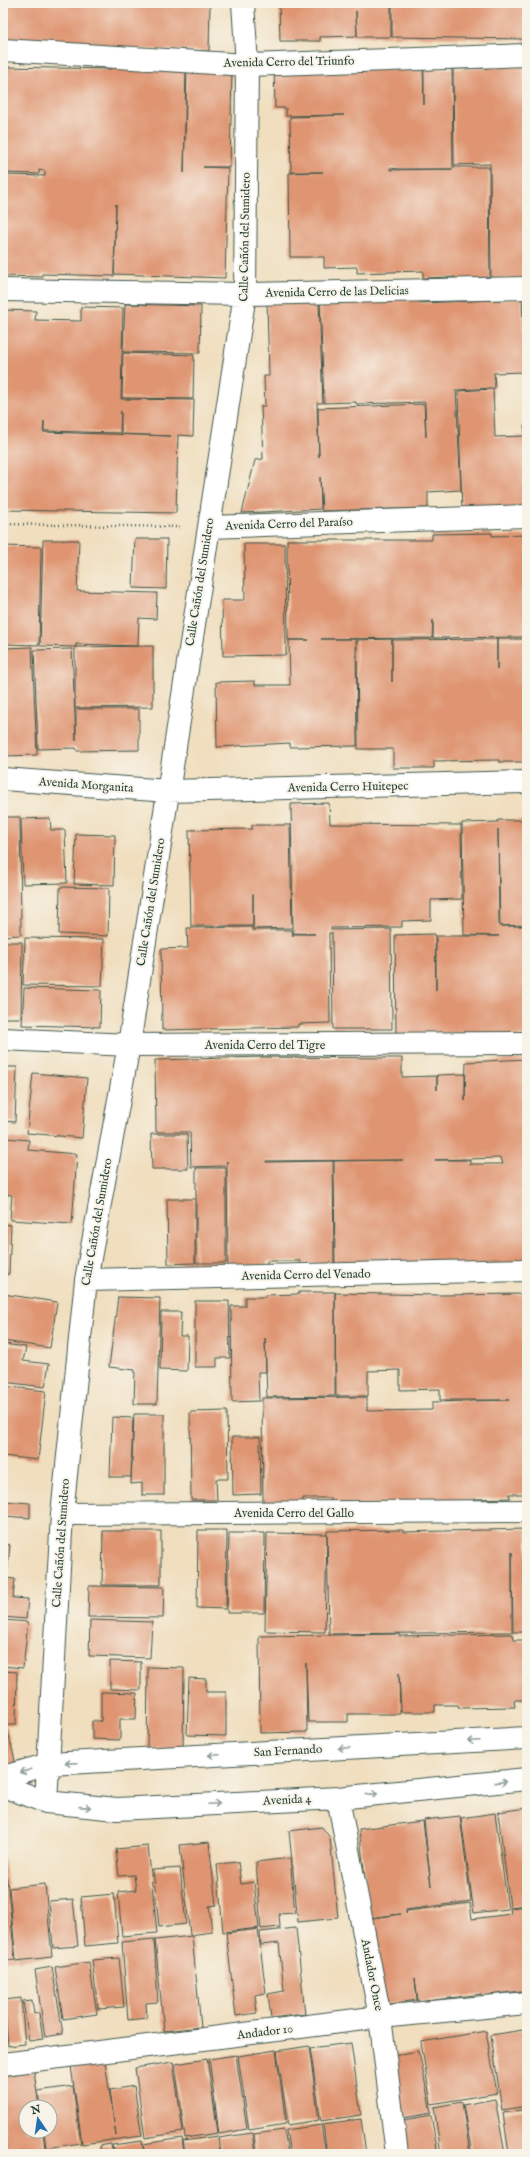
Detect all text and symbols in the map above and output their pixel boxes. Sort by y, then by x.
street label: Avenida Cerro del Triunfo [222,53,355,71]
street label: Calle Cañón del Sumidero [236,172,254,302]
street label: Avenida Cerro de las Delicias [264,283,409,301]
street label: Avenida Cerro del Paraíso [224,514,354,534]
street label: Calle Cañón del Sumidero [182,516,218,647]
street label: Avenida Morganita [37,774,135,796]
street label: Avenida Cerro Huitepec [287,778,408,797]
street label: Calle Cañón del Sumidero [133,836,169,967]
street label: Avenida Cerro del Tigre [204,1038,326,1053]
street label: Calle Cañón del Sumidero [78,1156,116,1287]
street label: Avenida Cerro del Venado [240,1266,371,1284]
street label: Calle Cañón del Sumidero [49,1477,73,1608]
street label: Avenida Cerro del Gallo [233,1506,354,1521]
one-way arrow [468,1737,481,1744]
street label: San Fernando [253,1742,323,1760]
one-way arrow [338,1745,351,1752]
one-way arrow [208,1752,221,1759]
one-way arrow [65,1760,78,1767]
one-way arrow [20,1768,33,1775]
one-way arrow [494,1778,507,1786]
street label: Avenida 4 [262,1791,312,1809]
one-way arrow [365,1791,378,1798]
one-way arrow [207,1800,220,1808]
one-way arrow [78,1803,91,1810]
street label: Andador Once [357,1937,386,2013]
street label: Andador 10 [235,2021,294,2043]
north arrow [18,2099,58,2139]
text: N [29,2102,43,2118]

